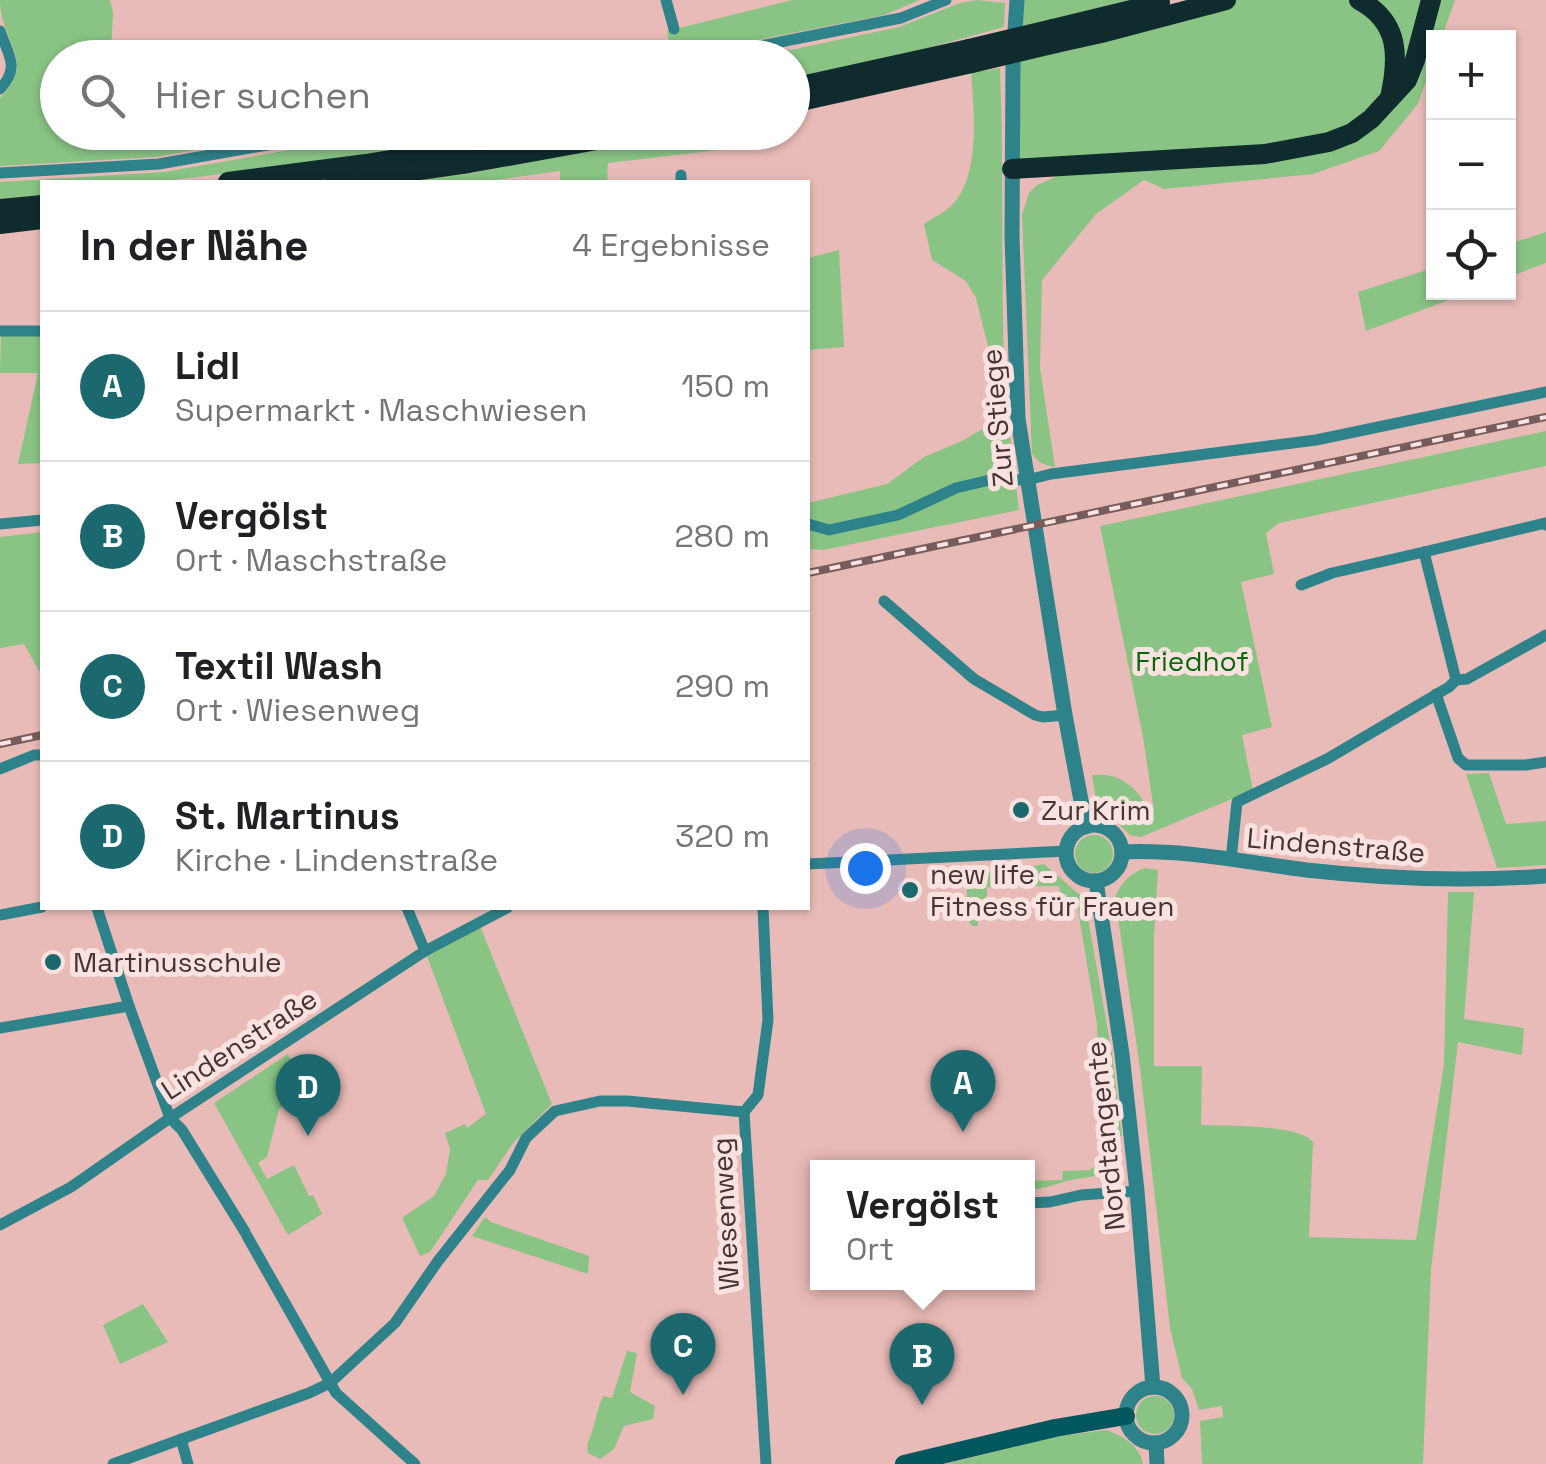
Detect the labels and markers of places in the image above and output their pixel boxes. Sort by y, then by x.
place label: Zur Krim [1041,792,1151,828]
marker: Zur Krim [1010,799,1032,821]
place label: new life - Fitness für Frauen [930,856,1174,924]
marker: new life - Fitness für Frauen [899,879,921,901]
place label: Martinusschule [73,944,281,980]
marker: Martinusschule [42,951,64,973]
pin: A [930,1050,996,1132]
pin: D [276,1054,340,1136]
pin: C [650,1312,716,1395]
pin: B [890,1322,954,1405]

